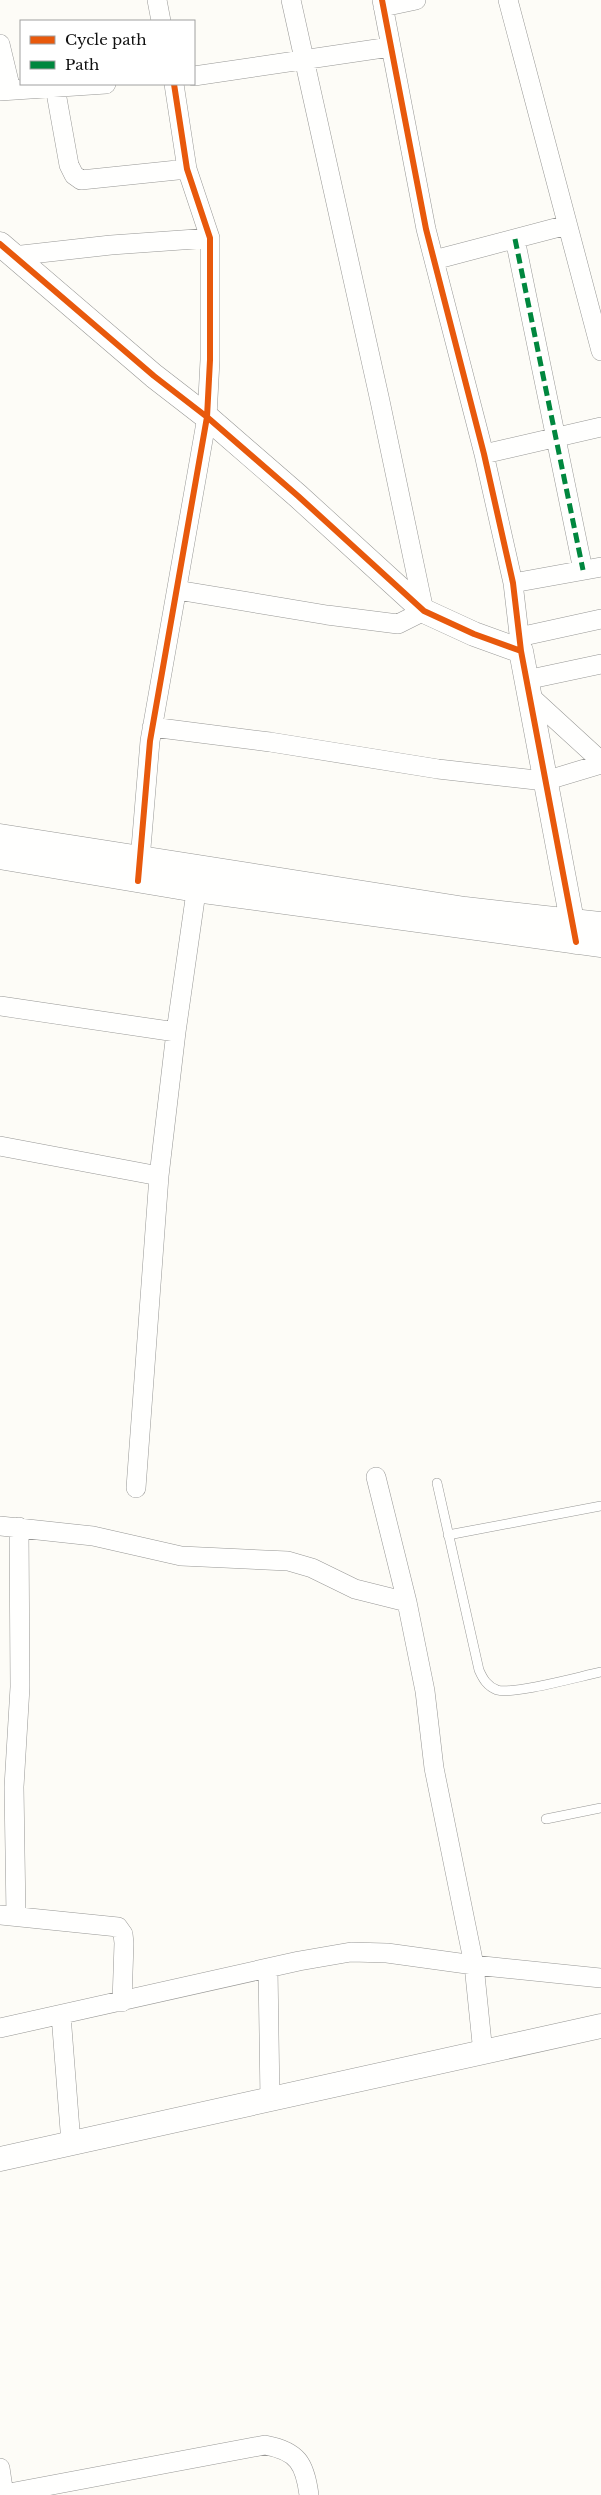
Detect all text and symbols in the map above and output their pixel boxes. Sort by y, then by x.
legend [20,20,195,85]
text: Cycle path [65,30,147,49]
text: Path [65,55,99,74]

